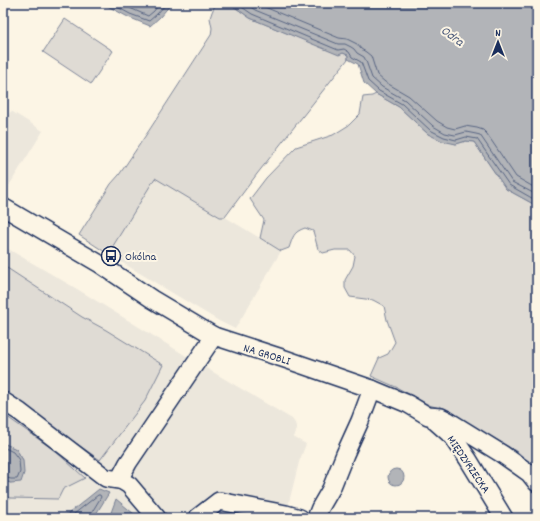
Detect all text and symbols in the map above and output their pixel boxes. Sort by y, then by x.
water label: Odra [436,22,468,52]
north arrow [478,22,518,62]
text: N [495,26,501,42]
bus stop icon: Okólna [100,245,122,267]
place label: Okólna [125,249,157,266]
street label: NA GROBLI [241,340,292,371]
street label: MIĘDZYRZECKA [442,432,494,498]

